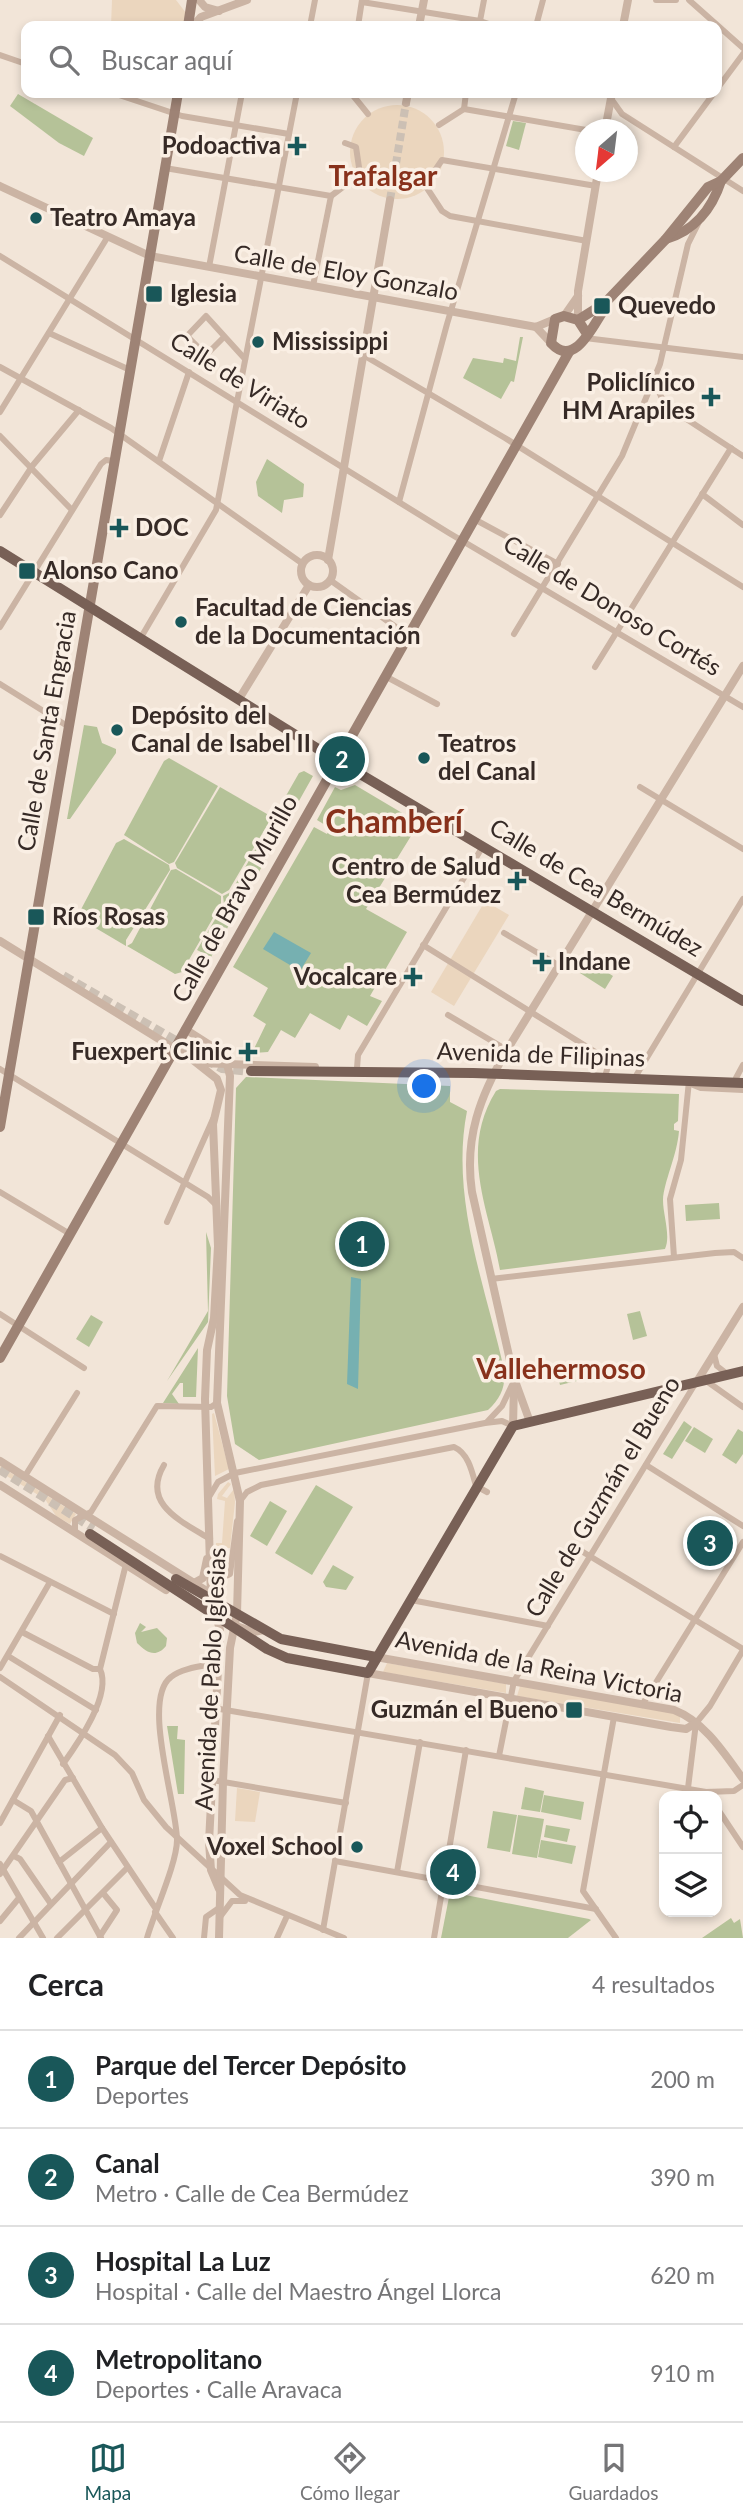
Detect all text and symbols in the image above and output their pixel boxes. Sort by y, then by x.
search box [21,21,722,98]
icon: search [45,41,83,79]
text: Buscar aquí [101,44,232,76]
north arrow [575,119,638,182]
place label: Podoactiva [162,130,281,159]
marker: Podoactiva [287,136,307,156]
district label: Trafalgar [329,158,438,192]
place label: Teatro Amaya [50,202,196,231]
marker: Teatro Amaya [28,210,44,226]
street label: Calle de Eloy Gonzalo [232,238,461,306]
place label: Iglesia [170,278,237,307]
marker: Iglesia [144,284,164,304]
place label: Quevedo [618,290,716,319]
marker: Quevedo [592,296,612,316]
street label: Calle de Viriato [165,325,316,434]
place label: Mississippi [272,326,388,355]
marker: Mississippi [250,334,266,350]
place label: Policlínico HM Arapiles [562,367,695,424]
marker: Policlínico HM Arapiles [701,387,721,407]
place label: DOC [135,512,189,541]
marker: DOC [109,518,129,538]
street label: Calle de Donoso Cortés [499,528,727,681]
place label: Alonso Cano [42,555,178,584]
marker: Alonso Cano [17,561,37,581]
place label: Facultad de Ciencias de la Documentación [195,592,421,649]
street label: Calle de Santa Engracia [10,608,81,853]
marker: Facultad de Ciencias de la Documentación [173,614,189,630]
place label: Depósito del Canal de Isabel II [131,700,311,757]
marker: Depósito del Canal de Isabel II [109,722,125,738]
place label: Teatros del Canal [438,728,536,785]
pin: 2 [319,733,365,785]
marker: Teatros del Canal [416,750,432,766]
street label: Calle de Bravo Murillo [165,790,303,1007]
district label: Chamberí [325,801,465,840]
street label: Calle de Cea Bermúdez [485,812,709,962]
place label: Centro de Salud Cea Bermúdez [331,851,501,908]
marker: Centro de Salud Cea Bermúdez [507,871,527,891]
place label: Ríos Rosas [52,901,165,930]
marker: Ríos Rosas [26,907,46,927]
place label: Indane [558,946,631,975]
marker: Indane [532,952,552,972]
place label: Vocalcare [293,961,397,990]
marker: Vocalcare [403,967,423,987]
street label: Avenida de Filipinas [436,1035,646,1072]
place label: Fuexpert Clinic [71,1036,232,1065]
marker: Fuexpert Clinic [238,1042,258,1062]
your location [407,1069,441,1103]
pin: 1 [339,1218,385,1270]
district label: Vallehermoso [475,1351,646,1385]
street label: Calle de Guzmán el Bueno [518,1371,685,1622]
pin: 3 [687,1517,733,1569]
street label: Avenida de Pablo Iglesias [188,1547,231,1811]
street label: Avenida de la Reina Victoria [393,1623,685,1708]
place label: Guzmán el Bueno [371,1694,558,1723]
marker: Guzmán el Bueno [564,1700,584,1720]
map controls [659,1791,722,1917]
button: locate [659,1791,722,1854]
place label: Voxel School [206,1831,343,1860]
marker: Voxel School [349,1839,365,1855]
pin: 4 [430,1846,476,1898]
button: layers [659,1854,722,1917]
text: Cerca [28,1966,104,2002]
text: 4 resultados [592,1970,715,1998]
text: Parque del Tercer Depósito [95,2049,407,2081]
text: 1 [44,2065,58,2093]
text: 200 m [650,2065,715,2093]
text: Deportes [95,2081,189,2109]
text: Canal [95,2147,160,2179]
text: 2 [44,2163,58,2191]
text: 390 m [650,2163,715,2191]
text: Metro · Calle de Cea Bermúdez [95,2179,409,2207]
text: Hospital La Luz [95,2245,271,2277]
text: 3 [44,2261,58,2289]
text: 620 m [650,2261,715,2289]
text: Hospital · Calle del Maestro Ángel Llorca [95,2277,502,2305]
text: Metropolitano [95,2343,262,2375]
text: 4 [44,2359,58,2387]
text: 910 m [650,2359,715,2387]
text: Deportes · Calle Aravaca [95,2375,342,2403]
tab: Mapa [84,2439,131,2504]
tab: Cómo llegar [300,2439,400,2504]
tab: Guardados [569,2439,659,2504]

